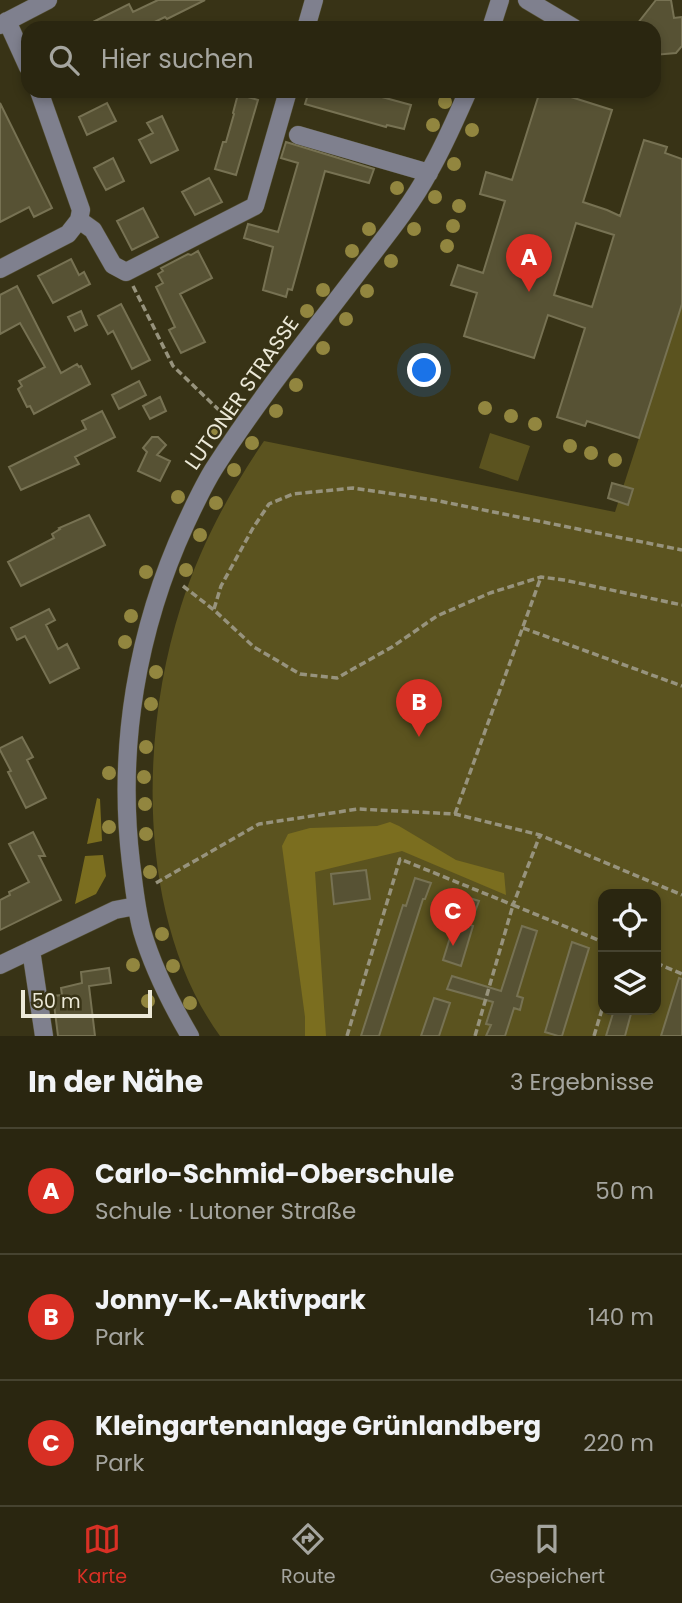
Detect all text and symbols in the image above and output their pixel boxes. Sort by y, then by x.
search box [21,21,661,98]
icon: search [45,41,83,79]
text: Hier suchen [101,41,254,77]
pin: A [506,234,552,292]
street label: LUTONER STRASSE [178,310,305,475]
your location [407,353,441,387]
pin: B [396,679,442,737]
pin: C [430,888,476,946]
map controls [598,889,661,1015]
button: locate [598,889,661,952]
button: layers [598,952,661,1015]
scale bar [21,987,152,1019]
text: 50 m [32,988,81,1015]
text: In der Nähe [28,1060,203,1103]
text: 3 Ergebnisse [510,1066,654,1098]
text: Carlo-Schmid-Oberschule [95,1156,454,1192]
text: A [43,1175,59,1207]
text: 50 m [595,1175,654,1207]
text: Schule · Lutoner Straße [95,1195,356,1227]
text: Jonny-K.-Aktivpark [95,1282,366,1318]
text: B [43,1301,59,1333]
text: 140 m [588,1301,654,1333]
text: Park [95,1321,144,1353]
text: Kleingartenanlage Grünlandberg [95,1408,541,1444]
text: C [42,1427,60,1459]
text: 220 m [583,1427,654,1459]
text: Park [95,1447,144,1479]
tab: Karte [77,1520,127,1591]
tab: Route [281,1520,336,1591]
tab: Gespeichert [490,1520,605,1591]

